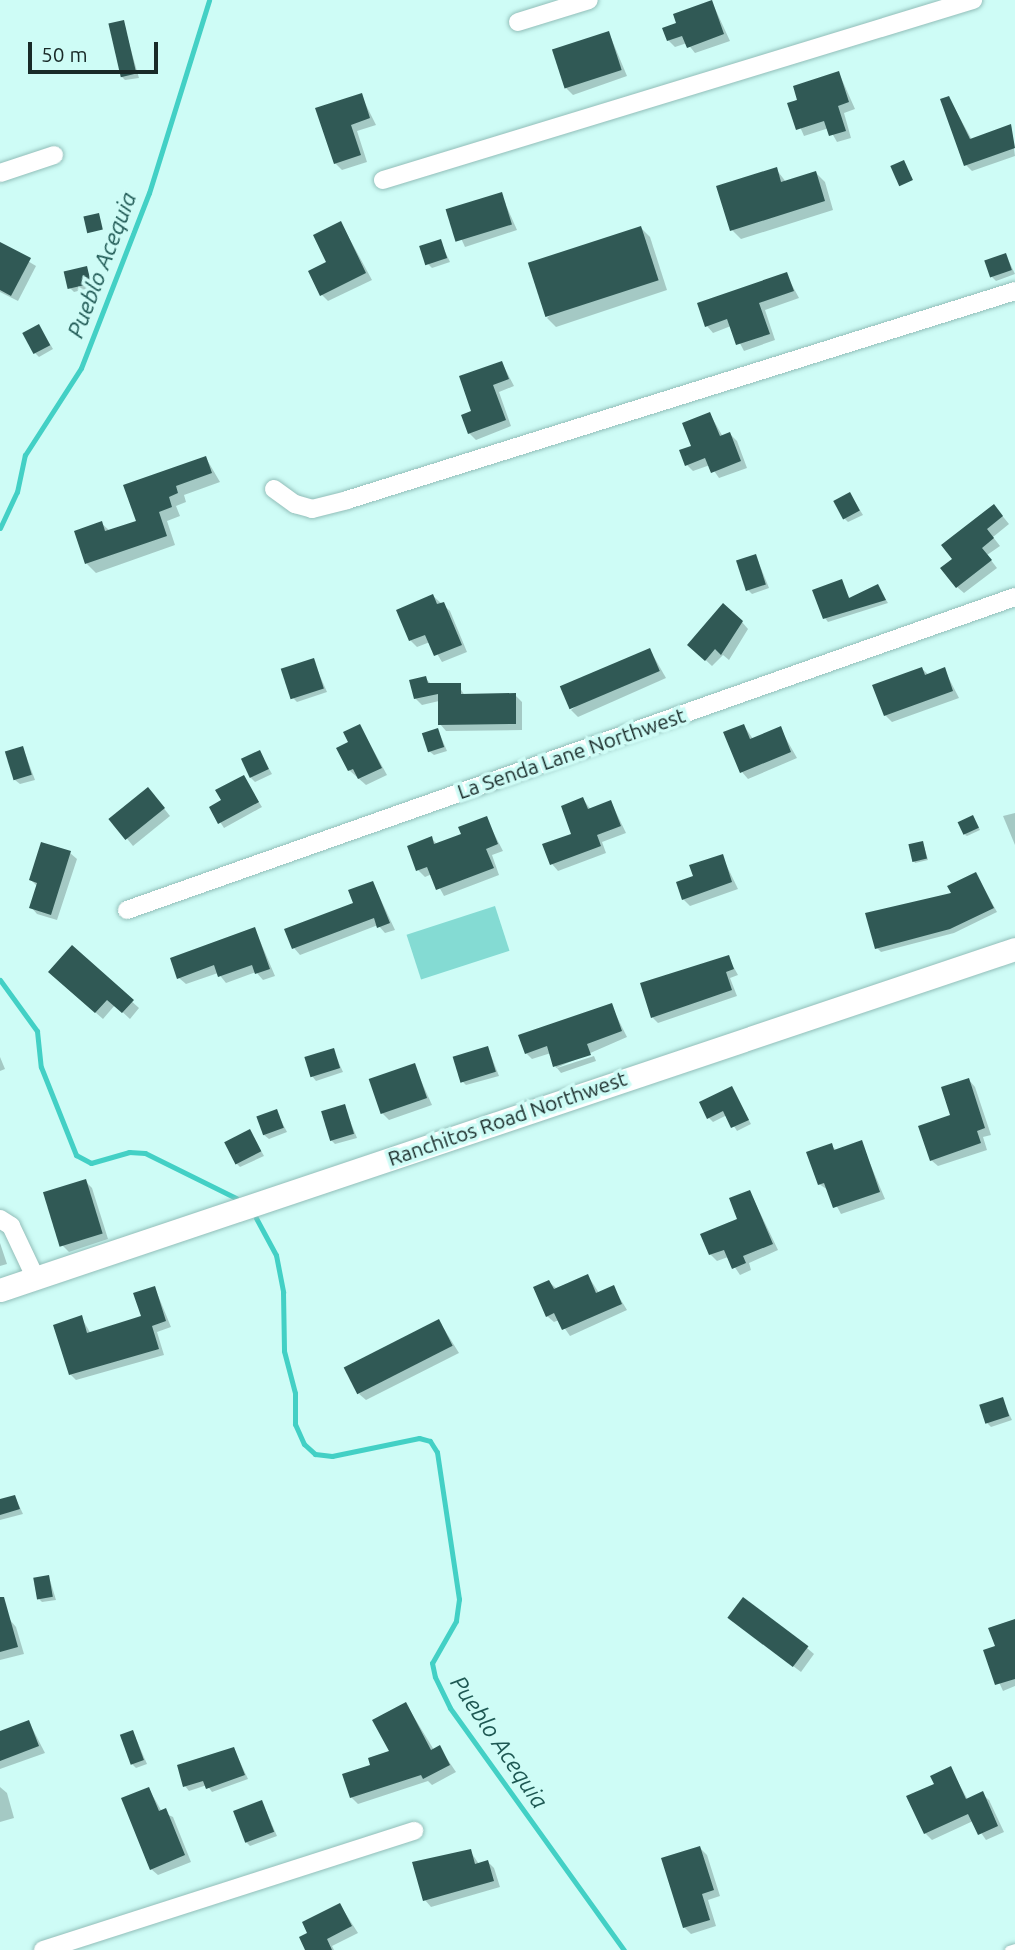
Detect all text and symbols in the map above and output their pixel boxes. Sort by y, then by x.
scale bar [32,28,161,72]
text: 50 m [41,42,88,66]
water label: Pueblo Acequia [62,188,142,342]
street label: La Senda Lane Northwest [454,702,688,804]
street label: Ranchitos Road Northwest [384,1065,630,1171]
water label: Pueblo Acequia [444,1670,554,1814]

